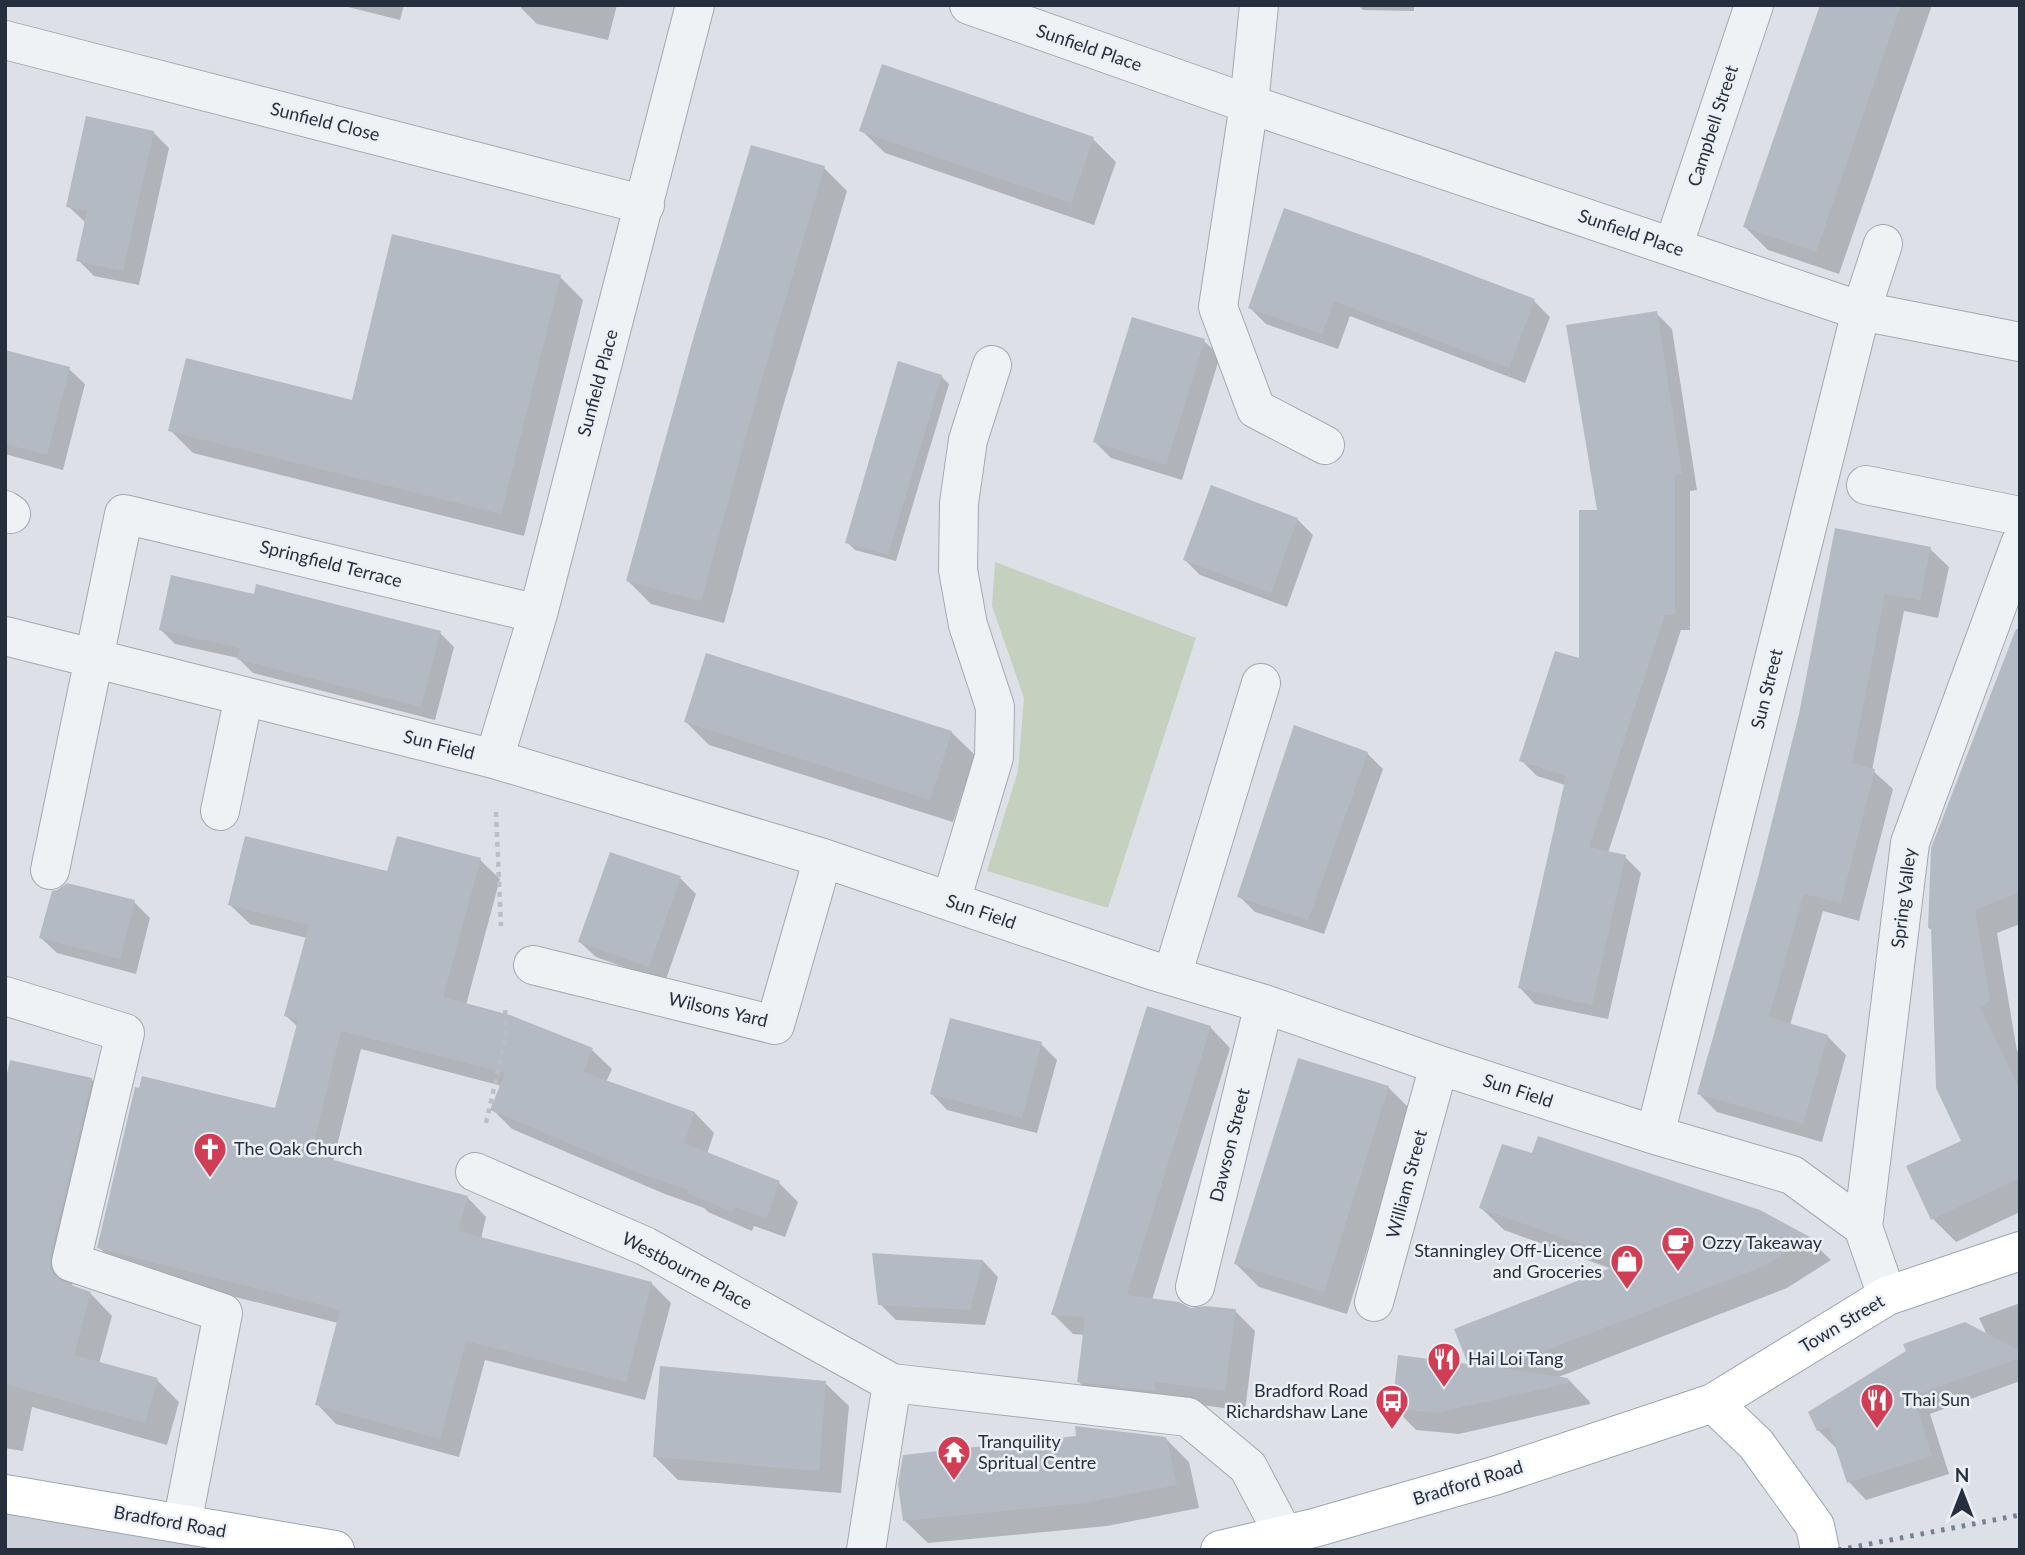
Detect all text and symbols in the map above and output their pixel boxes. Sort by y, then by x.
street label: Sunfield Place [1034,19,1145,75]
street label: Campbell Street [1682,62,1742,189]
street label: Sunfield Close [268,97,382,145]
street label: Sunfield Place [1576,204,1687,260]
street label: Sunfield Place [572,327,622,439]
street label: Springfield Terrace [258,535,405,591]
street label: Sun Street [1745,646,1787,731]
street label: Sun Field [401,725,477,763]
street label: Spring Valley [1886,846,1920,949]
street label: Sun Field [943,889,1019,933]
street label: Wilsons Yard [666,987,770,1031]
street label: Sun Field [1480,1068,1556,1112]
street label: Dawson Street [1204,1085,1254,1204]
street label: William Street [1381,1127,1431,1240]
church icon: The Oak Church [191,1130,229,1179]
place label: The Oak Church [234,1137,362,1159]
cafe icon: Ozzy Takeaway [1659,1224,1697,1273]
street label: Westbourne Place [619,1227,756,1314]
place label: Ozzy Takeaway [1702,1231,1823,1253]
place label: Stanningley Off-Licence and Groceries [1414,1239,1602,1282]
shop icon: Stanningley Off-Licence and Groceries [1608,1242,1646,1291]
street label: Town Street [1795,1289,1888,1357]
restaurant icon: Hai Loi Tang [1425,1340,1463,1389]
place label: Hai Loi Tang [1468,1347,1563,1369]
place label: Bradford Road Richardshaw Lane [1226,1379,1368,1422]
restaurant icon: Thai Sun [1858,1381,1896,1430]
bus stop icon: Bradford Road Richardshaw Lane [1373,1382,1411,1431]
place label: Thai Sun [1902,1388,1970,1410]
place label: Tranquility Spritual Centre [978,1430,1096,1473]
temple icon: Tranquility Spritual Centre [935,1433,973,1482]
street label: Bradford Road [1410,1455,1525,1509]
north arrow [1927,1457,1997,1527]
text: N [1955,1463,1969,1486]
street label: Bradford Road [112,1500,228,1542]

